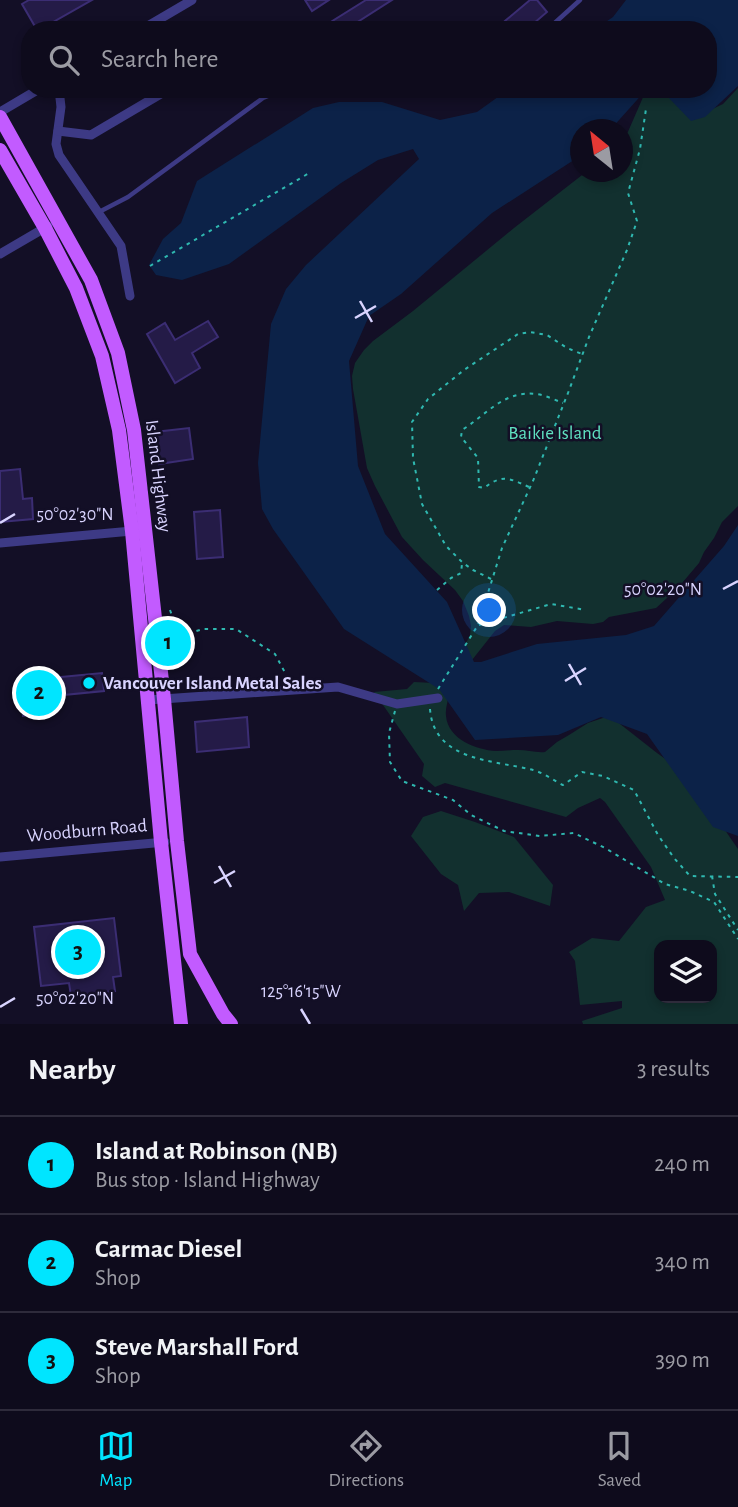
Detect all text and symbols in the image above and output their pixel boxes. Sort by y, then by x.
search box [21,21,717,98]
icon: search [45,41,83,79]
text: Search here [101,46,219,72]
north arrow [570,119,633,182]
street label: Island Highway [142,419,174,533]
park label: Baikie Island [508,424,602,443]
text: 50°02'30"N [36,506,114,524]
text: 50°02'20"N [624,581,702,599]
your location [472,593,506,627]
pin: 1 [145,617,191,669]
pin: 2 [16,667,62,719]
place label: Vancouver Island Metal Sales [103,674,322,693]
marker: Vancouver Island Metal Sales [81,675,97,691]
street label: Woodburn Road [26,816,148,846]
pin: 3 [55,926,101,978]
map controls [654,940,717,1003]
button: layers [654,940,717,1003]
text: 125°16'15"W [261,983,341,1001]
text: 50°02'20"N [36,990,114,1008]
text: Nearby [28,1055,116,1085]
text: 3 results [637,1058,710,1081]
text: Island at Robinson (NB) [95,1138,339,1164]
text: 1 [47,1153,55,1176]
text: 240 m [654,1153,710,1176]
text: Bus stop · Island Highway [95,1169,320,1192]
text: Carmac Diesel [95,1236,242,1262]
text: 2 [46,1251,56,1274]
text: 340 m [655,1251,710,1274]
text: Shop [95,1267,141,1290]
text: Steve Marshall Ford [95,1334,299,1360]
text: 3 [46,1349,56,1372]
text: 390 m [655,1349,710,1372]
text: Shop [95,1365,141,1388]
tab: Map [97,1427,135,1492]
tab: Directions [328,1427,404,1492]
tab: Saved [598,1427,641,1492]

